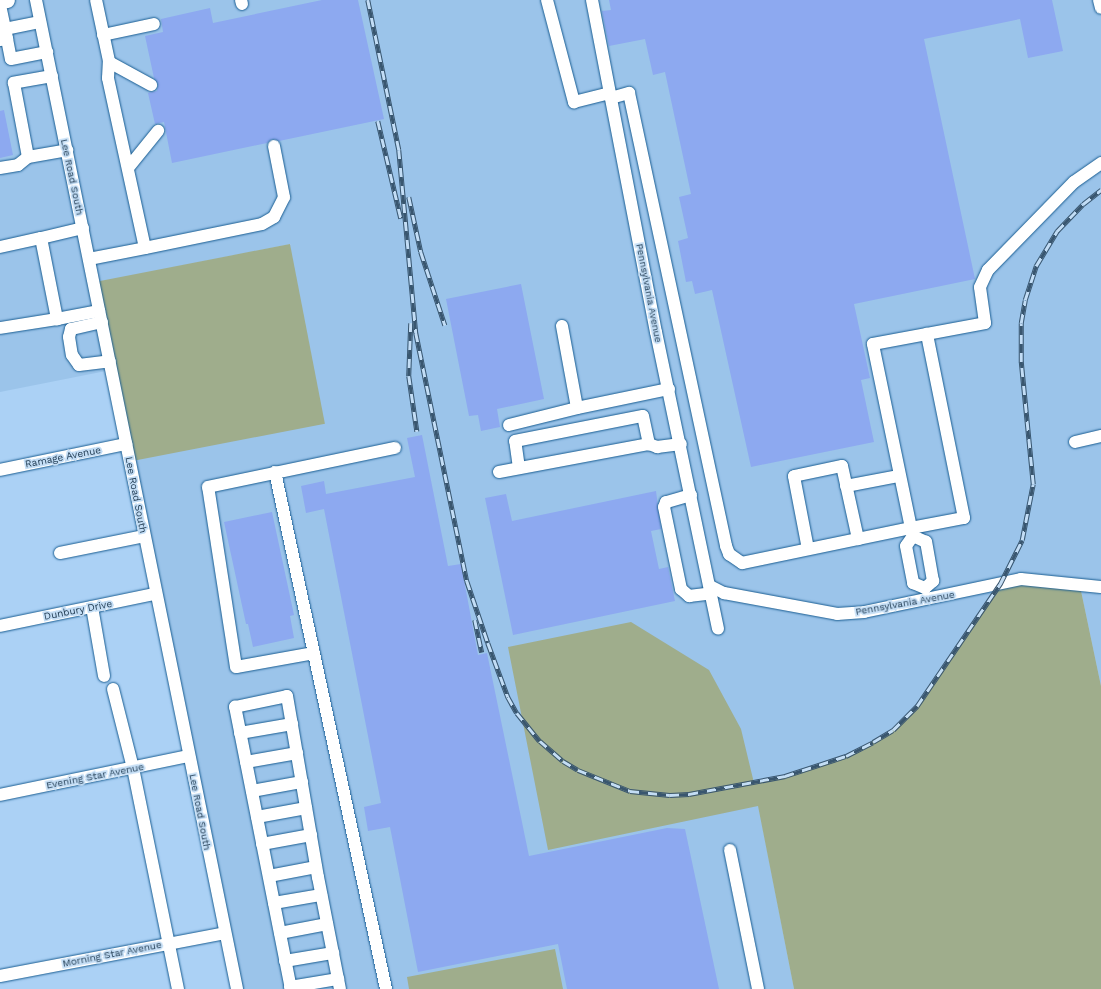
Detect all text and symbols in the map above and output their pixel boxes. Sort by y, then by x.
street label: Lee Road South [58,138,86,216]
street label: Pennsylvania Avenue [633,242,665,344]
street label: Ramage Avenue [24,444,102,470]
street label: Lee Road South [123,456,149,534]
street label: Pennsylvania Avenue [854,588,956,618]
street label: Dunbury Drive [43,597,113,623]
street label: Evening Star Avenue [45,761,145,791]
street label: Lee Road South [187,773,213,851]
street label: Morning Star Avenue [61,938,163,970]

